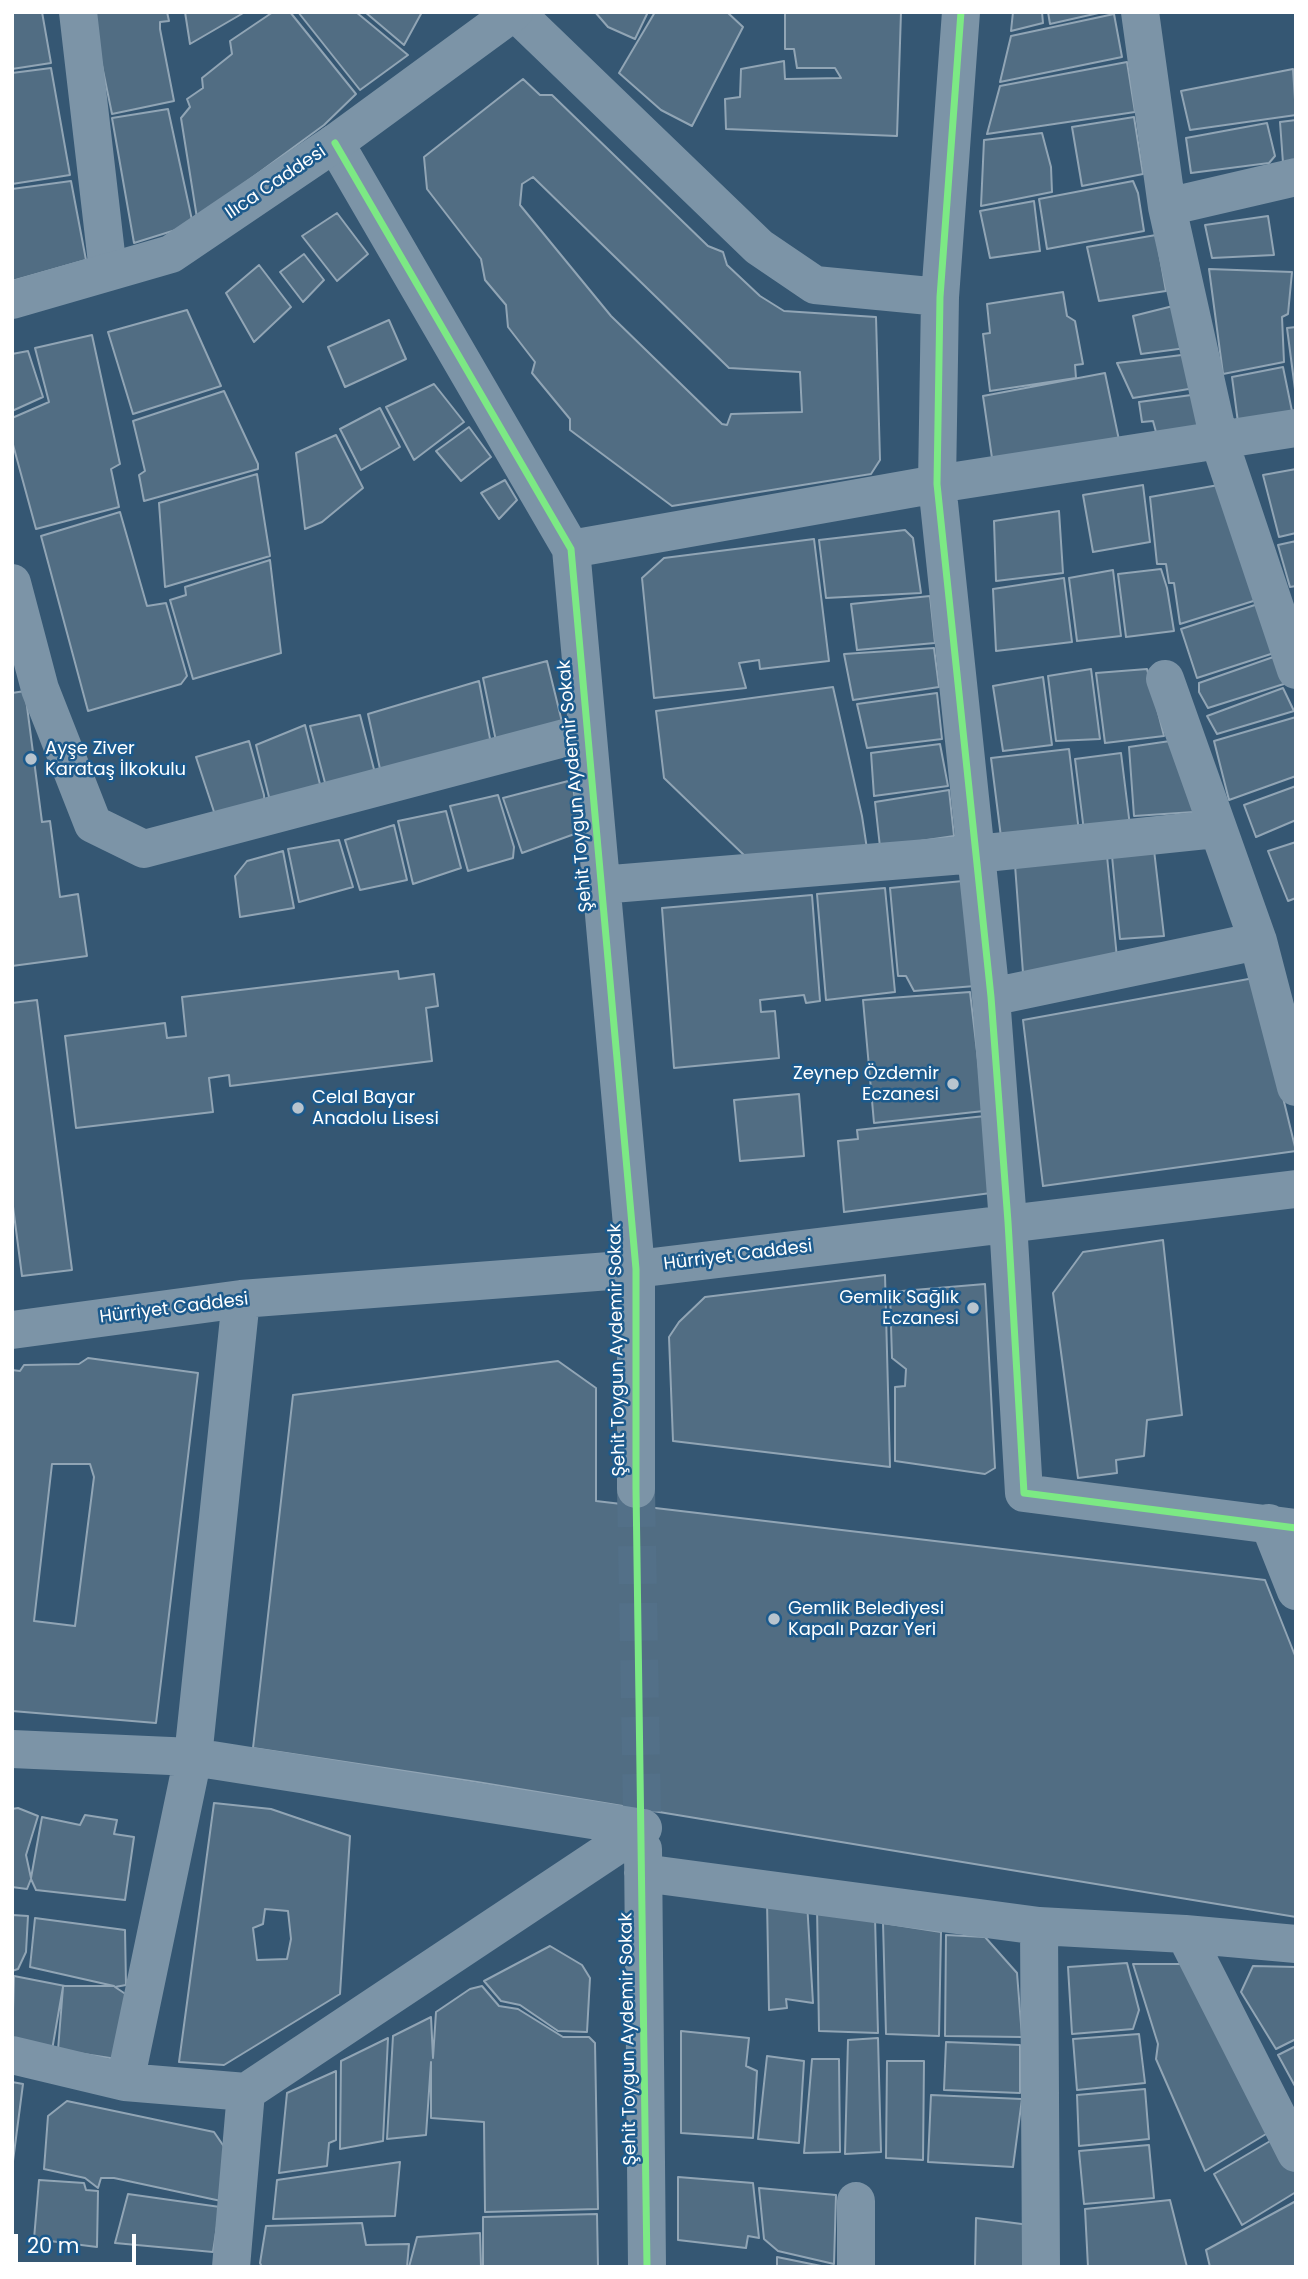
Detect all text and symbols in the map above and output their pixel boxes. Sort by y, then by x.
street label: Ilıca Caddesi [222,141,330,225]
street label: Şehit Toygun Aydemir Sokak [554,659,598,913]
place label: Ayşe Ziver Karataş İlkokulu [45,738,186,780]
marker: Ayşe Ziver Karataş İlkokulu [23,751,39,767]
place label: Zeynep Özdemir Eczanesi [793,1063,939,1106]
marker: Zeynep Özdemir Eczanesi [945,1076,961,1092]
place label: Celal Bayar Anadolu Lisesi [312,1087,439,1130]
marker: Celal Bayar Anadolu Lisesi [290,1100,306,1116]
street label: Şehit Toygun Aydemir Sokak [605,1223,631,1477]
street label: Hürriyet Caddesi [662,1236,814,1276]
place label: Gemlik Sağlık Eczanesi [839,1287,959,1330]
street label: Hürriyet Caddesi [98,1289,250,1329]
marker: Gemlik Sağlık Eczanesi [965,1300,981,1316]
place label: Gemlik Belediyesi Kapalı Pazar Yeri [788,1598,944,1640]
marker: Gemlik Belediyesi Kapalı Pazar Yeri [766,1611,782,1627]
street label: Şehit Toygun Aydemir Sokak [616,1912,642,2166]
scale bar [18,2220,140,2264]
text: 20 m [27,2231,80,2260]

